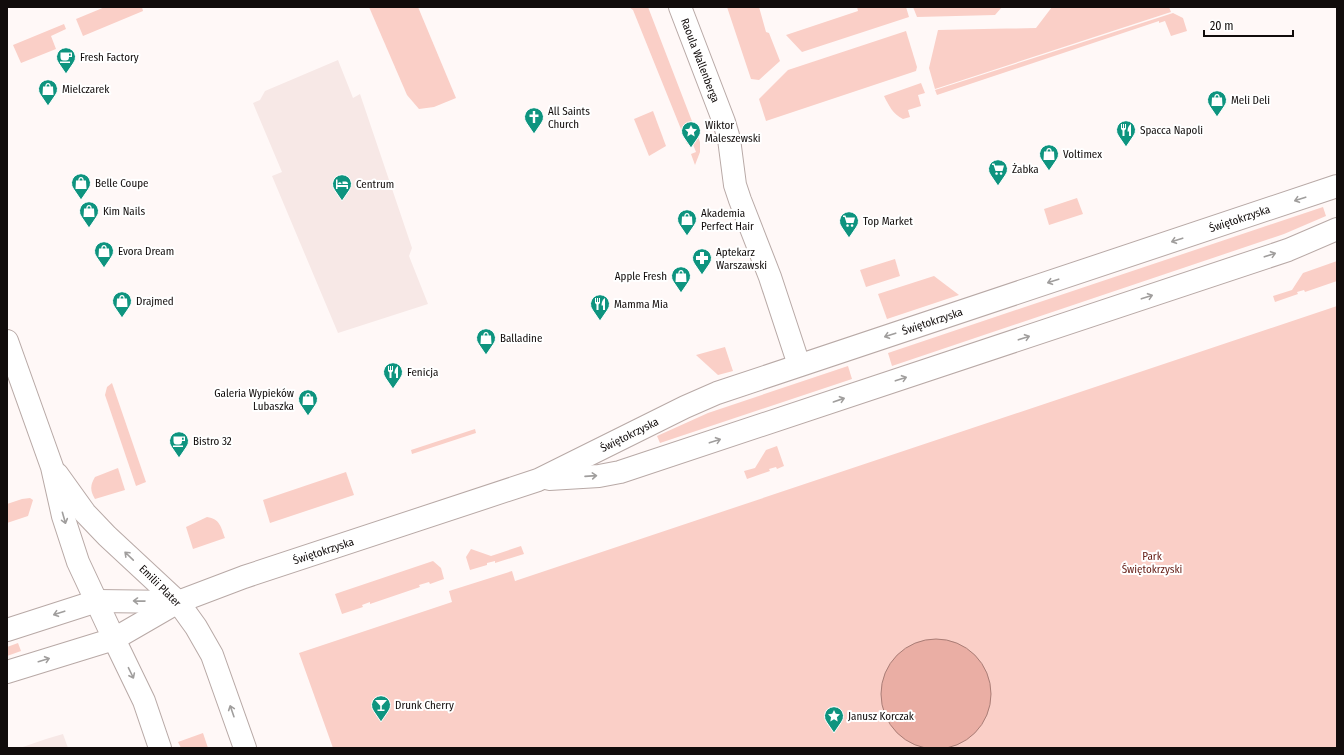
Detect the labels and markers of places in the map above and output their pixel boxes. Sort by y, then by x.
cafe icon: Fresh Factory [55,46,77,74]
place label: Fresh Factory [80,51,139,64]
shop icon: Mielczarek [37,78,59,106]
place label: Mielczarek [62,83,110,96]
shop icon: Meli Deli [1206,89,1228,117]
place label: Meli Deli [1231,94,1270,107]
place label: All Saints Church [548,105,590,131]
church icon: All Saints Church [523,106,545,134]
place label: Wiktor Maleszewski [705,119,761,145]
restaurant icon: Spacca Napoli [1115,119,1137,147]
place icon: Wiktor Maleszewski [680,120,702,148]
place label: Spacca Napoli [1140,124,1203,137]
shop icon: Voltimex [1038,143,1060,171]
place label: Voltimex [1063,148,1102,161]
supermarket icon: Żabka [987,158,1009,186]
place label: Żabka [1012,162,1039,176]
shop icon: Belle Coupe [70,172,92,200]
hotel icon: Centrum [331,173,353,201]
place label: Belle Coupe [95,177,148,190]
place label: Centrum [356,178,394,191]
shop icon: Kim Nails [78,200,100,228]
place label: Kim Nails [103,205,145,218]
place label: Akademia Perfect Hair [701,207,754,233]
shop icon: Akademia Perfect Hair [676,208,698,236]
supermarket icon: Top Market [838,210,860,238]
place label: Top Market [863,215,913,228]
shop icon: Evora Dream [93,240,115,268]
place label: Evora Dream [118,245,174,258]
place label: Aptekarz Warszawski [716,246,767,272]
pharmacy icon: Aptekarz Warszawski [691,247,713,275]
shop icon: Apple Fresh [670,265,692,293]
place label: Apple Fresh [615,270,667,283]
shop icon: Drajmed [111,290,133,318]
restaurant icon: Mamma Mia [589,293,611,321]
place label: Drajmed [136,295,174,308]
place label: Mamma Mia [614,298,668,311]
shop icon: Balladine [475,327,497,355]
place label: Balladine [500,332,542,345]
restaurant icon: Fenicja [382,361,404,389]
place label: Fenicja [407,366,438,379]
place label: Galeria Wypieków Lubaszka [214,387,294,413]
shop icon: Galeria Wypieków Lubaszka [297,388,319,416]
cafe icon: Bistro 32 [168,430,190,458]
place label: Bistro 32 [193,435,232,448]
bar icon: Drunk Cherry [370,694,392,722]
place label: Drunk Cherry [395,699,454,712]
place icon: Janusz Korczak [823,705,845,733]
place label: Janusz Korczak [848,710,915,723]

